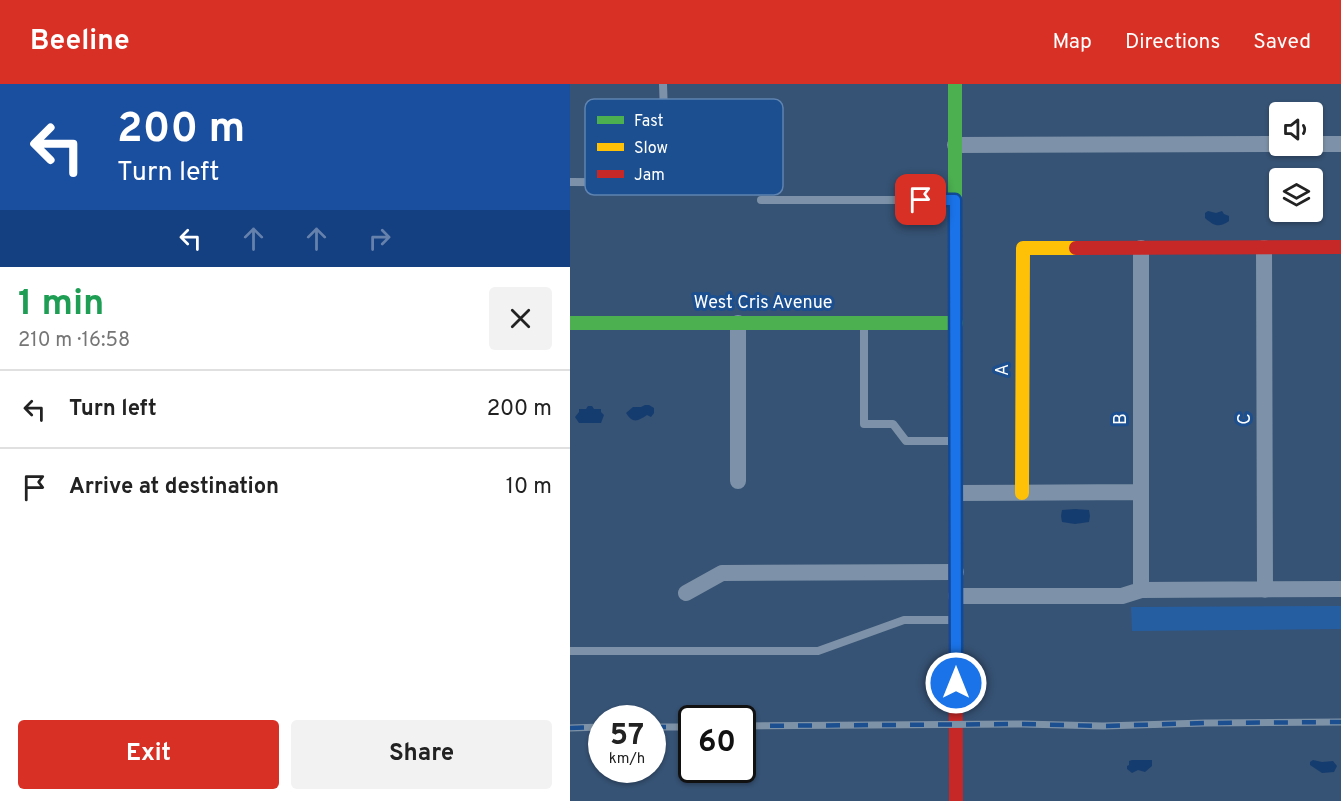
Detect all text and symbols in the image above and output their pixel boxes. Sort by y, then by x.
text: Beeline [30,24,130,60]
text: Map [1052,29,1092,56]
text: Directions [1125,29,1220,56]
text: Saved [1253,29,1311,56]
legend [585,99,783,195]
map controls [1269,102,1323,222]
button: sound [1269,102,1323,156]
text: 200 m [117,104,245,157]
icon: left [18,108,96,186]
text: Fast [634,112,664,132]
text: Slow [634,139,668,159]
text: Turn left [117,156,219,190]
text: Jam [634,166,665,186]
button: layers [1269,168,1323,222]
pin [895,174,946,225]
icon: arrive [904,183,937,216]
icon: left [174,222,207,255]
icon: ahead [237,222,270,255]
icon: ahead [300,222,333,255]
icon: right [363,222,396,255]
text: 1 min [18,282,104,328]
button: close [489,287,552,350]
street label: West Cris Avenue [694,292,832,315]
text: 210 m · 16:58 [18,328,130,354]
street label: A [992,364,1015,376]
icon: left [18,393,51,426]
text: Turn left [69,396,157,423]
text: 200 m [487,396,552,423]
street label: B [1110,413,1133,425]
street label: C [1234,413,1257,425]
icon: arrive [18,471,51,504]
text: Arrive at destination [69,474,279,501]
text: 10 m [506,474,552,501]
position arrow [924,651,988,715]
speed limit sign: 60 [678,705,756,783]
text: 57 [610,718,644,755]
button: Exit [18,720,279,789]
button: Share [291,720,552,789]
text: km/h [609,750,645,769]

